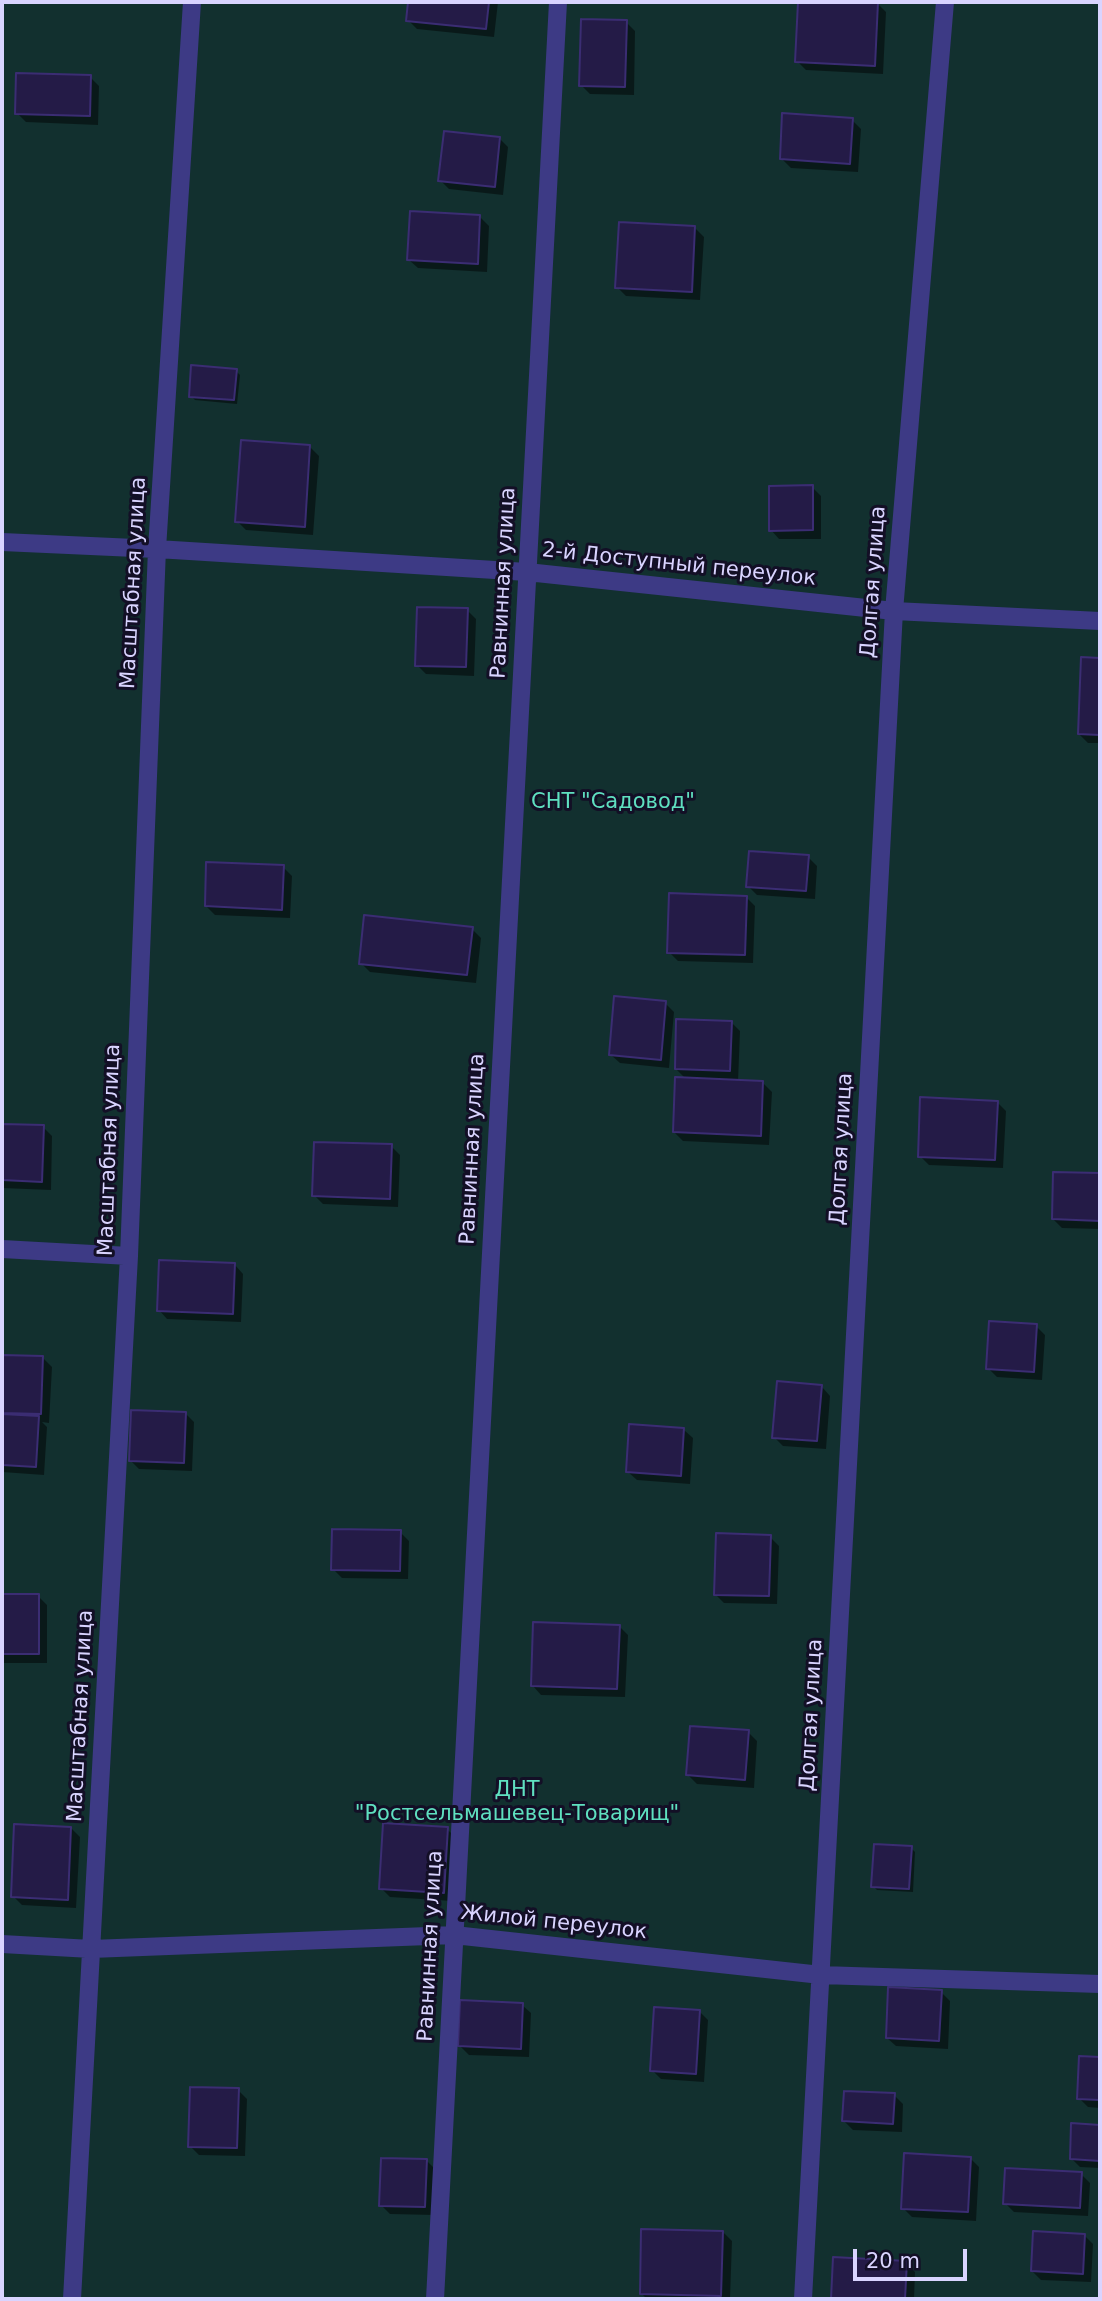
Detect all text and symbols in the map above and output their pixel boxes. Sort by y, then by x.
street label: Масштабная улица [116,476,152,690]
street label: Равнинная улица [486,487,522,679]
street label: Долгая улица [856,505,892,659]
street label: 2-й Доступный переулок [541,538,817,592]
park label: СНТ "Садовод" [531,790,695,816]
street label: Масштабная улица [94,1043,126,1257]
street label: Равнинная улица [455,1053,491,1245]
street label: Долгая улица [825,1072,859,1226]
street label: Масштабная улица [63,1609,99,1823]
street label: Долгая улица [795,1638,829,1792]
park label: ДНТ "Ростсельмашевец-Товарищ" [355,1778,679,1828]
street label: Равнинная улица [413,1850,449,2042]
street label: Жилой переулок [460,1901,648,1945]
scale bar [857,2234,971,2278]
text: 20 m [866,2249,920,2273]

